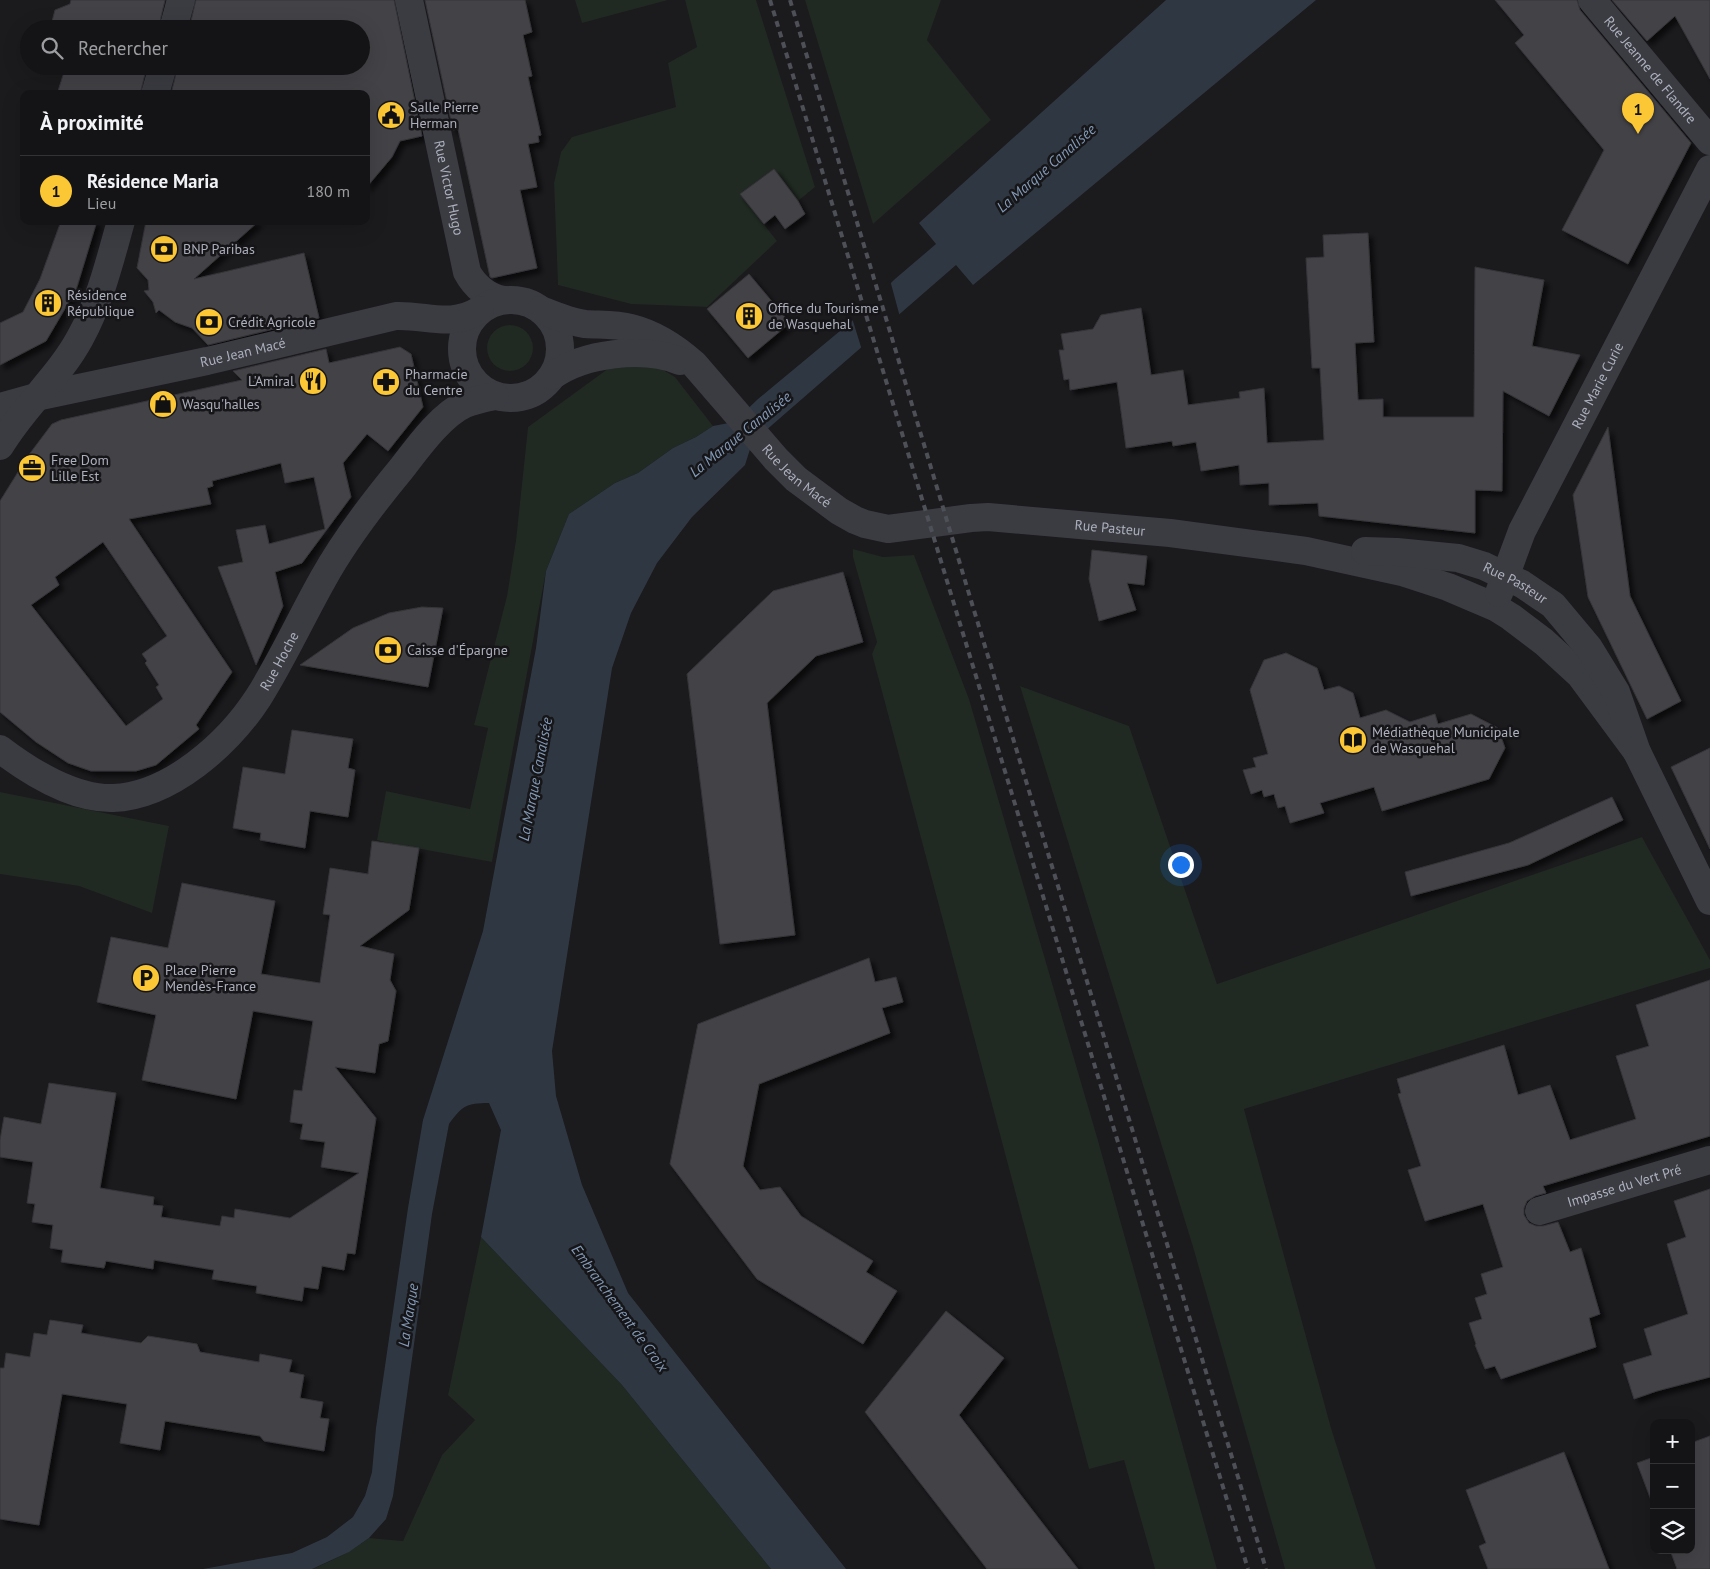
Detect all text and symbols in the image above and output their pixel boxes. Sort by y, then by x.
street label: Rue Jeanne de Flandre [1600,12,1701,127]
search box [20,20,370,75]
icon: search [38,34,66,62]
text: Rechercher [78,36,168,60]
pin: 1 [1622,93,1654,134]
place label: Salle Pierre Herman [410,98,479,132]
public building icon: Salle Pierre Herman [376,100,406,130]
text: À proximité [40,109,144,136]
water label: La Marque Canalisée [992,120,1100,216]
street label: Rue Victor Hugo [430,139,468,237]
text: Résidence Maria [87,169,219,193]
text: 1 [51,181,61,201]
text: 180 m [307,181,350,201]
text: Lieu [87,193,116,213]
bank icon: BNP Paribas [149,234,179,264]
place label: BNP Paribas [183,240,255,258]
place label: Résidence République [67,286,134,320]
building icon: Résidence République [33,288,63,318]
place label: Office du Tourisme de Wasquehal [768,299,879,333]
building icon: Office du Tourisme de Wasquehal [734,301,764,331]
bank icon: Crédit Agricole [194,307,224,337]
place label: Crédit Agricole [228,313,316,331]
street label: Rue Jean Macé [199,334,287,371]
street label: Rue Marie Curie [1568,339,1627,432]
place label: Pharmacie du Centre [405,365,468,399]
restaurant icon: L'Amiral [298,366,328,396]
pharmacy icon: Pharmacie du Centre [371,367,401,397]
place label: L'Amiral [248,372,294,390]
water label: La Marque Canalisée [685,387,795,481]
shop icon: Wasqu'halles [148,389,178,419]
place label: Wasqu'halles [182,395,260,413]
street label: Rue Jean Macé [758,440,835,511]
place label: Free Dom Lille Est [51,451,109,485]
office icon: Free Dom Lille Est [17,453,47,483]
street label: Rue Pasteur [1074,516,1146,540]
street label: Rue Pasteur [1480,558,1551,608]
street label: Rue Hoche [256,628,303,694]
bank icon: Caisse d'Épargne [373,635,403,665]
place label: Caisse d'Épargne [407,641,508,659]
water label: La Marque Canalisée [514,715,556,842]
place label: Médiathèque Municipale de Wasquehal [1372,723,1520,757]
library icon: Médiathèque Municipale de Wasquehal [1338,725,1368,755]
your location [1168,852,1194,878]
place label: Place Pierre Mendès-France [165,961,256,995]
parking icon: Place Pierre Mendès-France [131,963,161,993]
street label: Impasse du Vert Pré [1565,1160,1684,1211]
water label: Embranchement de Croix [567,1241,673,1376]
water label: La Marque [394,1282,422,1348]
map controls [1650,1419,1695,1554]
button: + [1650,1419,1695,1464]
button: − [1650,1464,1695,1509]
button: layers [1650,1509,1695,1554]

